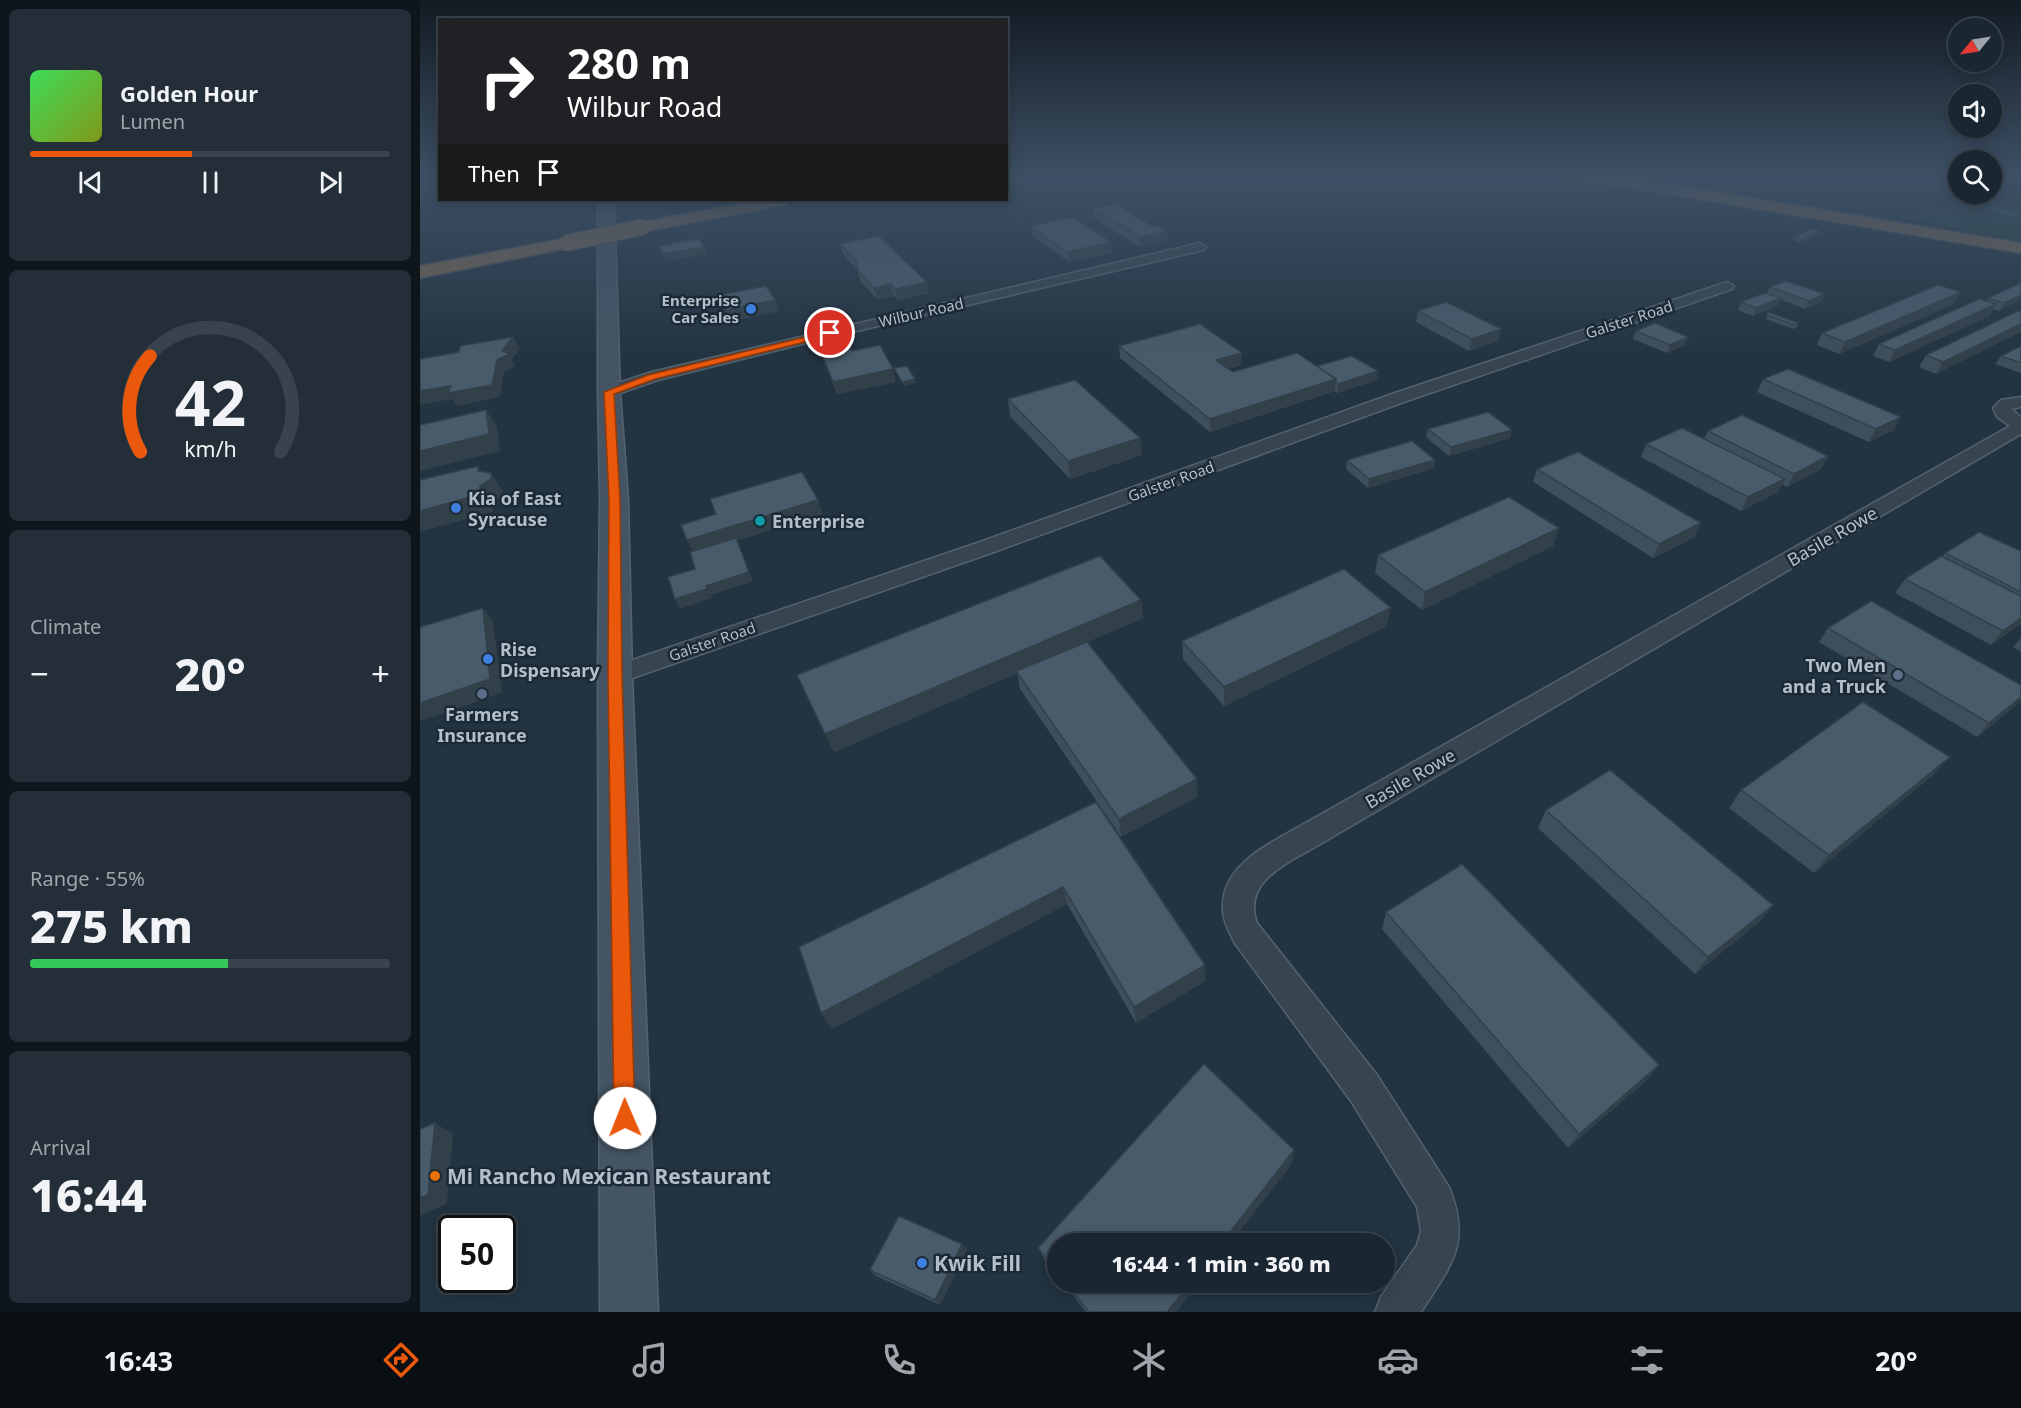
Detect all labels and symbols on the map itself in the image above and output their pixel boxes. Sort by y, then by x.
north arrow [1948,18,2002,72]
place label: Enterprise Car Sales [662,290,739,327]
street label: Wilbur Road [877,293,965,331]
street label: Galster Road [1583,296,1675,342]
marker: Enterprise Car Sales [744,302,758,316]
pin [804,307,855,358]
street label: Galster Road [1125,456,1217,506]
place label: Kia of East Syracuse [468,486,562,531]
street label: Basile Rowe [1782,500,1882,572]
marker: Kia of East Syracuse [449,501,463,515]
place label: Enterprise [772,509,865,533]
marker: Enterprise [753,514,767,528]
street label: Galster Road [666,617,758,665]
place label: Rise Dispensary [500,637,600,682]
marker: Rise Dispensary [481,652,495,666]
place label: Two Men and a Truck [1782,653,1887,698]
marker: Two Men and a Truck [1891,668,1905,682]
marker: Farmers Insurance [475,687,489,701]
place label: Farmers Insurance [437,702,527,747]
street label: Basile Rowe [1360,742,1460,814]
position arrow [593,1086,657,1150]
place label: Mi Rancho Mexican Restaurant [447,1162,771,1190]
marker: Mi Rancho Mexican Restaurant [428,1169,442,1183]
speed limit sign: 50 [438,1215,516,1293]
place label: Kwik Fill [934,1249,1021,1277]
marker: Kwik Fill [915,1256,929,1270]

